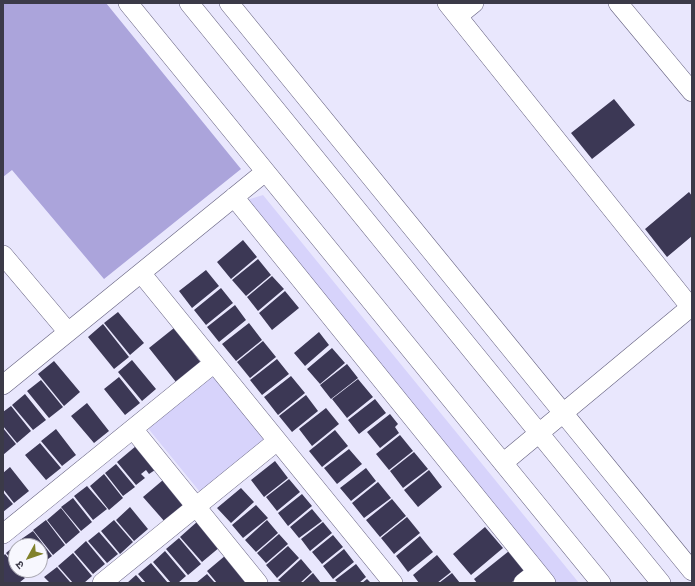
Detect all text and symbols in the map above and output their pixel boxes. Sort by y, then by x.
north arrow [8,538,48,578]
text: उ [13,559,26,571]

